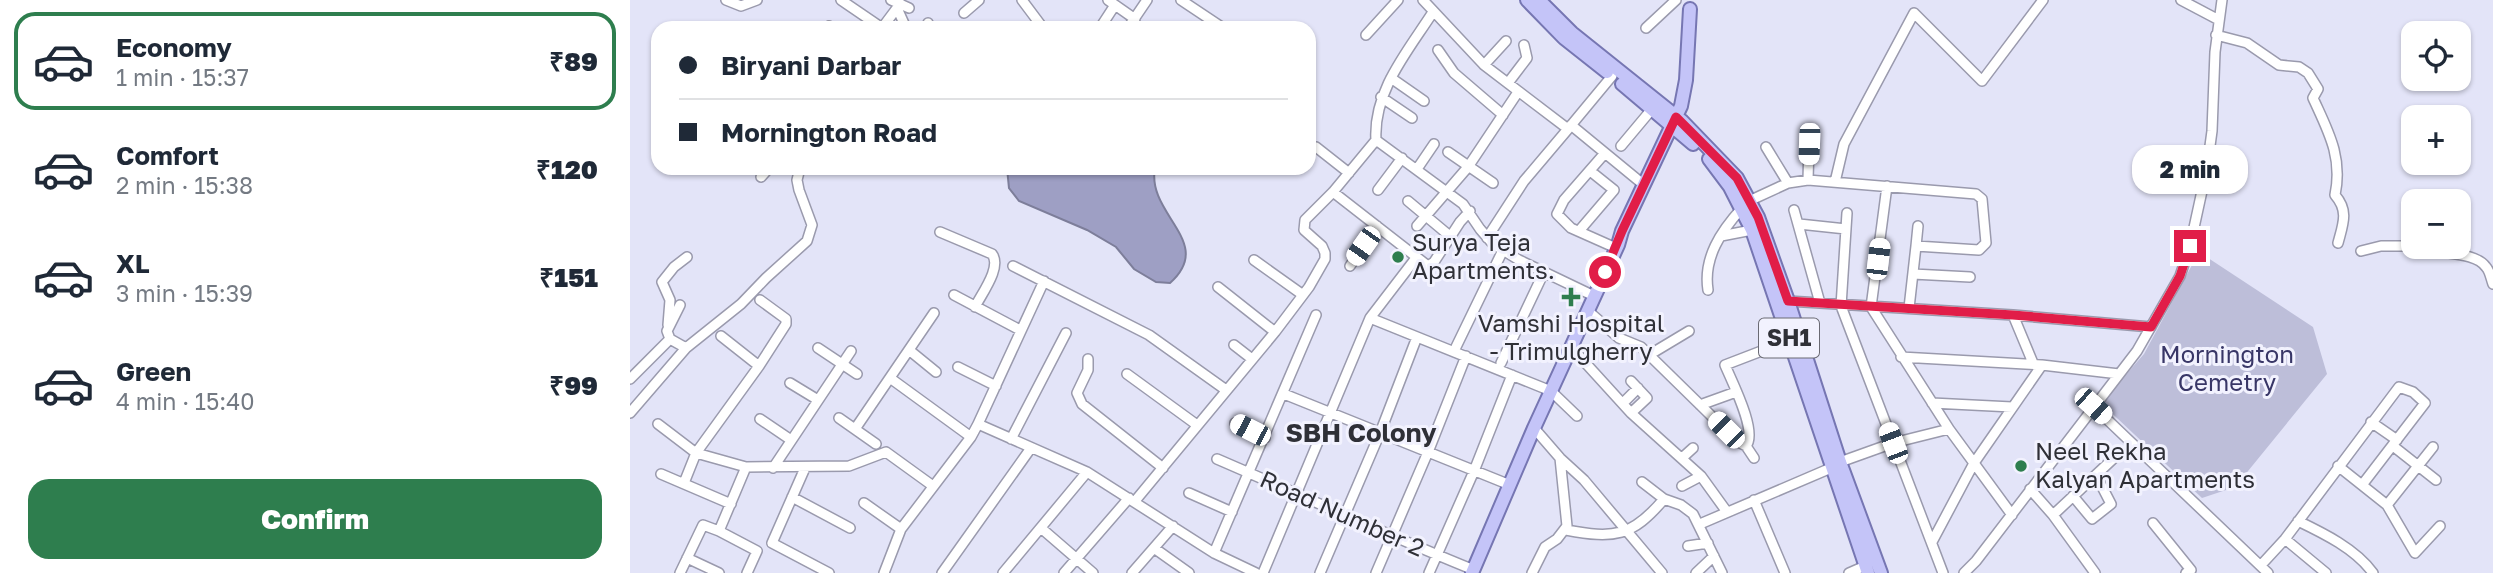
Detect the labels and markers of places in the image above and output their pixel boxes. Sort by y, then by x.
place label: Surya Teja Apartments. [1412,227,1555,284]
marker: Surya Teja Apartments. [1390,249,1406,265]
marker: Vamshi Hospital - Trimulgherry [1561,287,1581,307]
place label: Vamshi Hospital - Trimulgherry [1478,308,1664,365]
place label: Neel Rekha Kalyan Apartments [2035,436,2255,493]
marker: Neel Rekha Kalyan Apartments [2013,458,2029,474]

